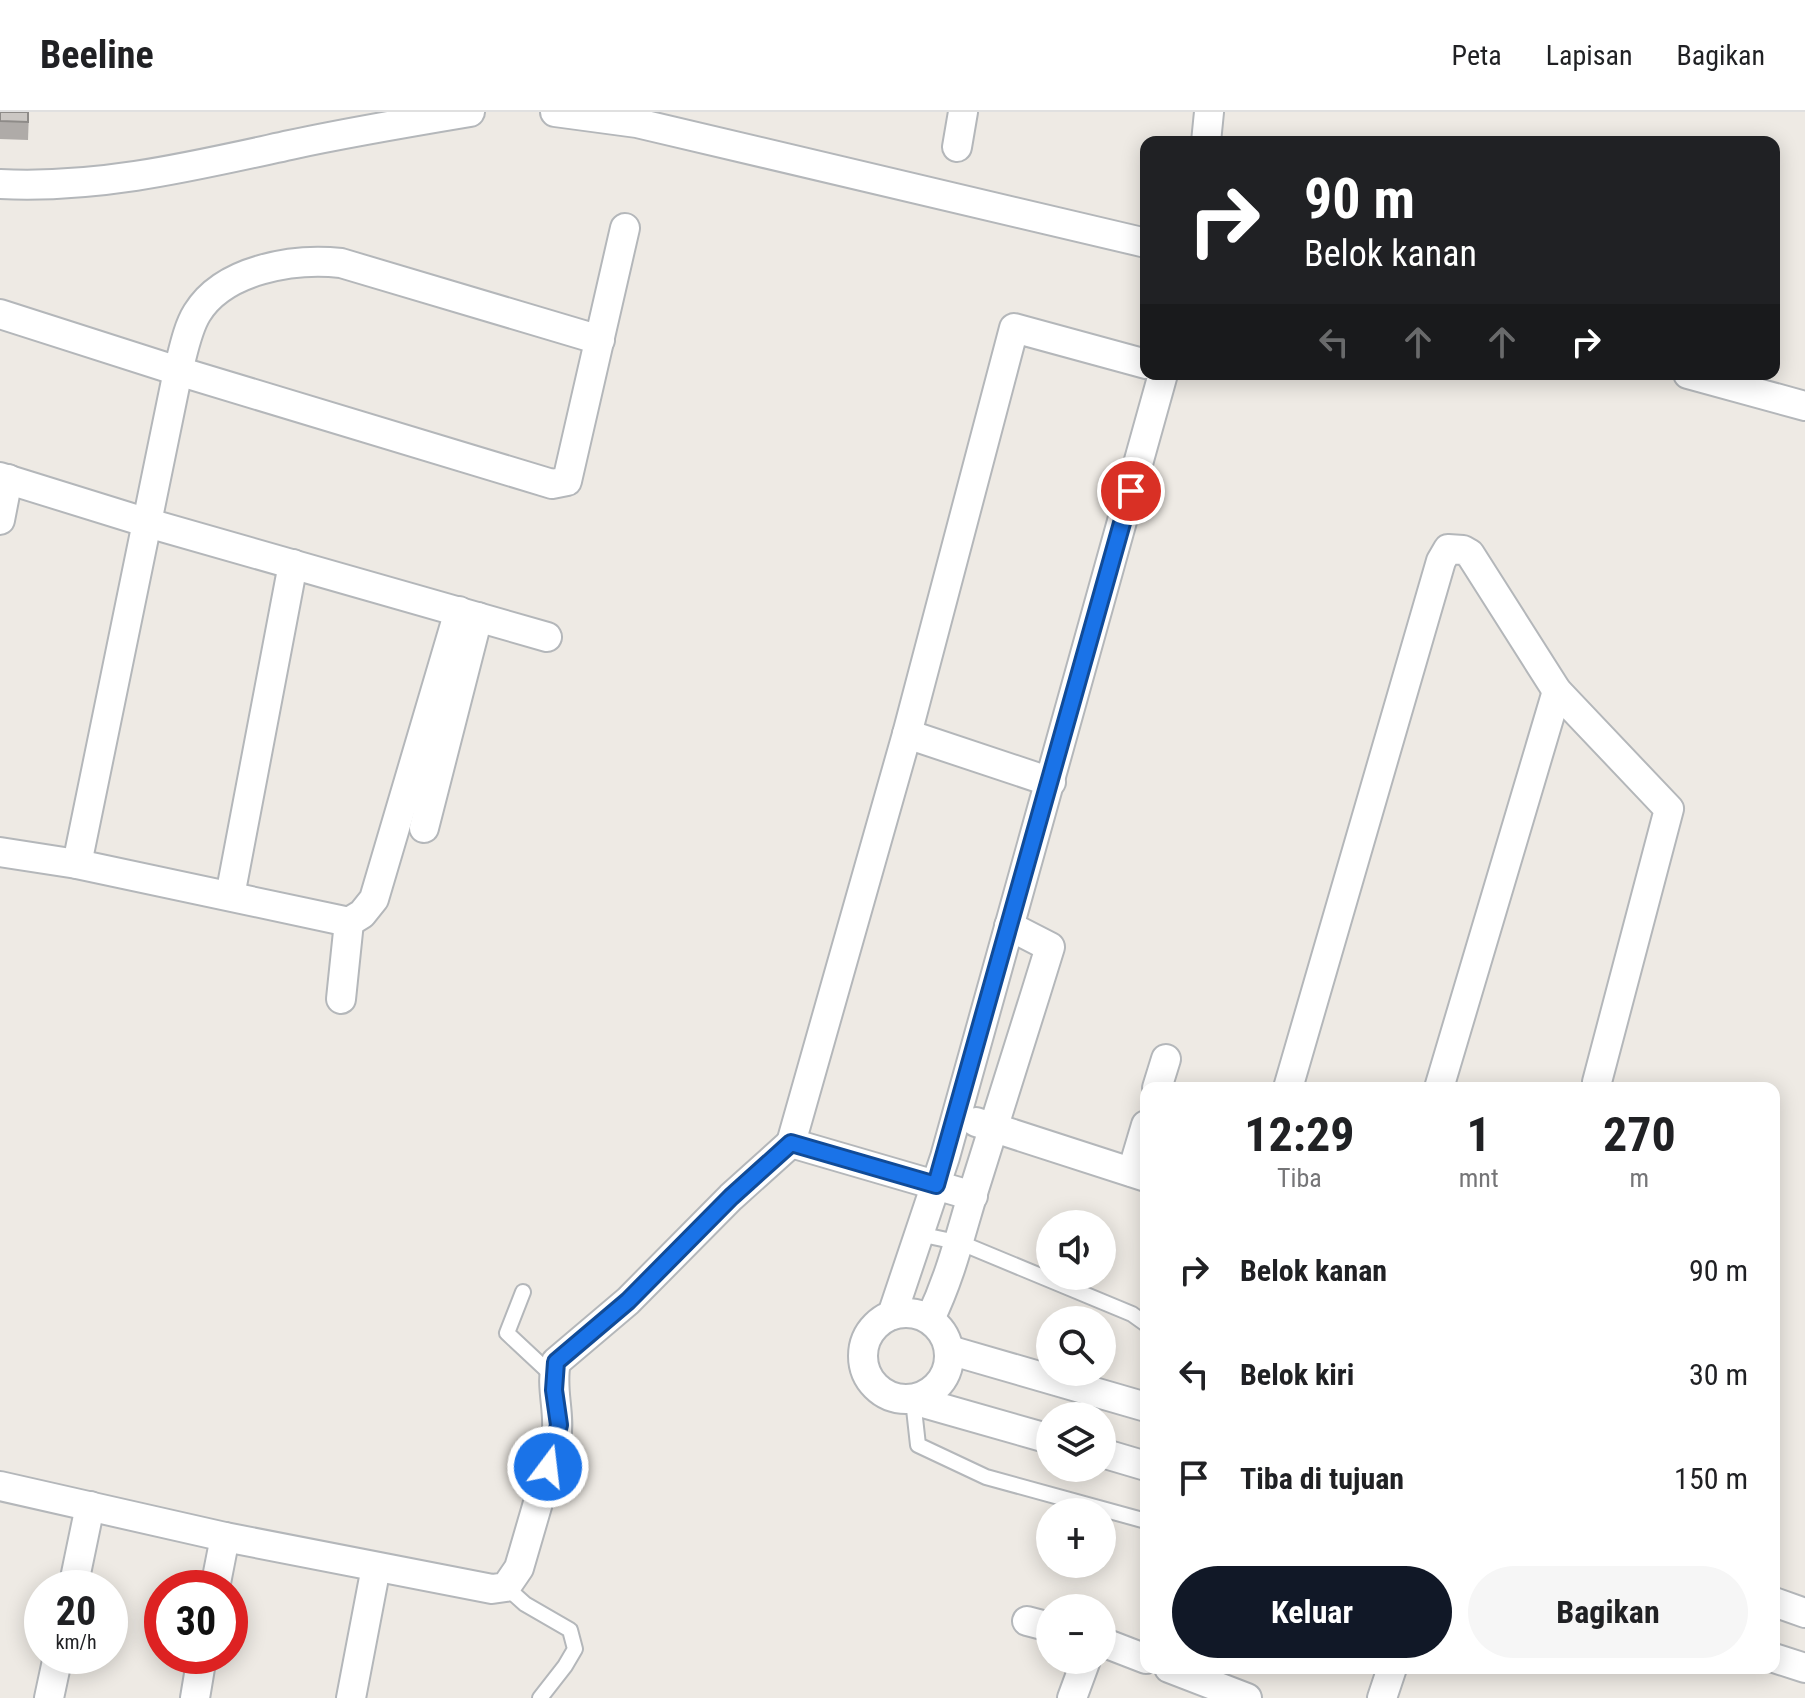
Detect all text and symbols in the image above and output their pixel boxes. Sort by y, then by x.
text: Beeline [40,33,154,77]
text: Peta [1452,39,1502,72]
text: Lapisan [1546,39,1632,72]
text: Bagikan [1676,39,1765,72]
text: 90 m [1304,166,1415,232]
icon: right [1172,168,1276,272]
text: Belok kanan [1304,233,1477,275]
icon: left [1312,320,1356,364]
icon: ahead [1396,320,1440,364]
icon: ahead [1480,320,1524,364]
icon: right [1564,320,1608,364]
pin [1097,457,1165,525]
icon: arrive [1109,469,1153,513]
text: 12:29 [1244,1106,1354,1163]
text: 1 [1467,1106,1491,1163]
text: 270 [1603,1106,1676,1163]
text: Tiba [1277,1163,1322,1193]
text: mnt [1459,1163,1499,1193]
text: m [1630,1163,1649,1193]
map controls [1036,1210,1116,1674]
button: sound [1036,1210,1116,1290]
icon: right [1172,1248,1216,1292]
text: Belok kanan [1240,1253,1387,1288]
text: 90 m [1689,1253,1748,1288]
button: search [1036,1306,1116,1386]
icon: left [1172,1352,1216,1396]
text: Belok kiri [1240,1357,1354,1392]
text: 30 m [1689,1357,1748,1392]
button: layers [1036,1402,1116,1482]
position arrow [506,1425,590,1509]
icon: arrive [1172,1456,1216,1500]
text: Tiba di tujuan [1240,1461,1404,1496]
text: 150 m [1674,1461,1748,1496]
button: + [1036,1498,1116,1578]
button: Keluar [1172,1566,1452,1658]
button: Bagikan [1468,1566,1748,1658]
speed limit sign: 30 [144,1570,248,1674]
text: 20 [56,1588,96,1635]
button: − [1036,1594,1116,1674]
text: km/h [55,1630,97,1654]

